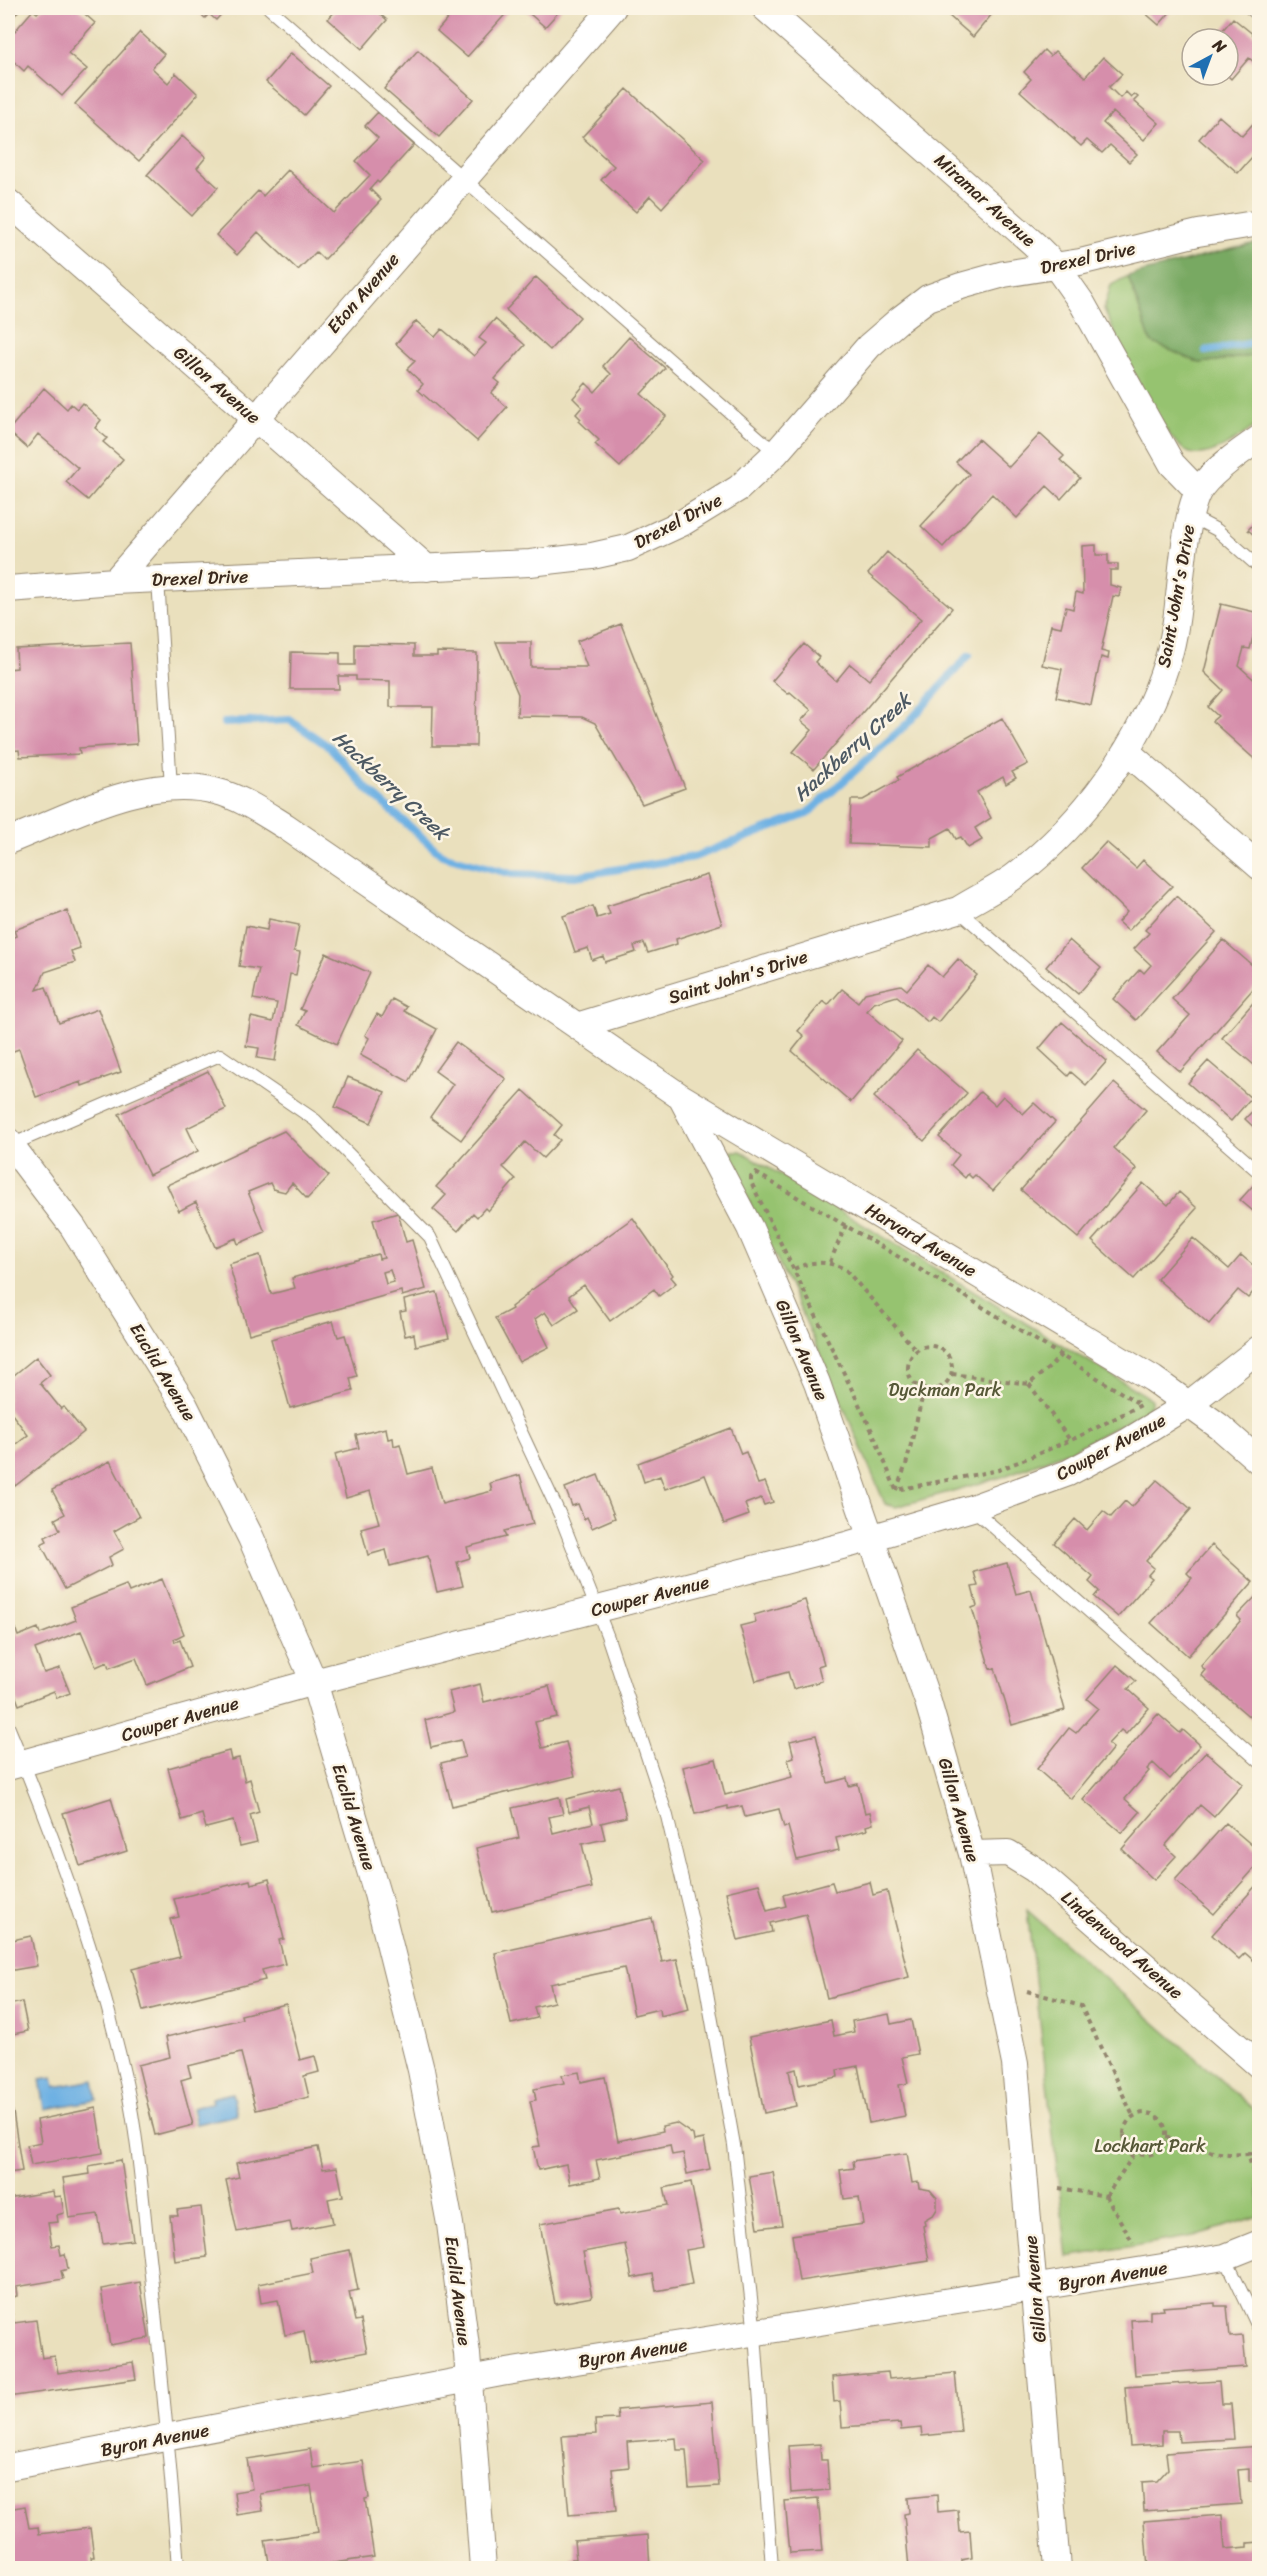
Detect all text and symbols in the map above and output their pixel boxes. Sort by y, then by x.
north arrow [1180,27,1240,87]
text: N [1205,31,1234,61]
street label: Miramar Avenue [927,145,1044,255]
street label: Drexel Drive [1038,232,1138,284]
street label: Eton Avenue [318,245,408,341]
street label: Gillon Avenue [166,338,268,432]
street label: Drexel Drive [628,484,728,558]
street label: Saint John's Drive [1148,522,1204,670]
street label: Drexel Drive [151,560,249,596]
water label: Hackberry Creek [785,683,921,810]
water label: Hackberry Creek [324,722,459,851]
street label: Saint John's Drive [664,941,812,1013]
street label: Harvard Avenue [859,1194,983,1286]
street label: Gillon Avenue [766,1294,838,1406]
street label: Euclid Avenue [121,1316,205,1428]
park label: Dyckman Park [889,1374,1002,1406]
street label: Cowper Avenue [1050,1404,1172,1490]
street label: Cowper Avenue [587,1566,713,1626]
street label: Cowper Avenue [117,1687,243,1751]
street label: Gillon Avenue [929,1754,989,1866]
street label: Euclid Avenue [323,1760,385,1874]
street label: Lindenwood Avenue [1053,1882,1191,2008]
park label: Lockhart Park [1094,2130,1206,2162]
street label: Euclid Avenue [435,2234,481,2348]
street label: Gillon Avenue [1014,2234,1056,2344]
street label: Byron Avenue [1056,2252,1170,2300]
street label: Byron Avenue [576,2329,690,2377]
street label: Byron Avenue [98,2414,212,2466]

